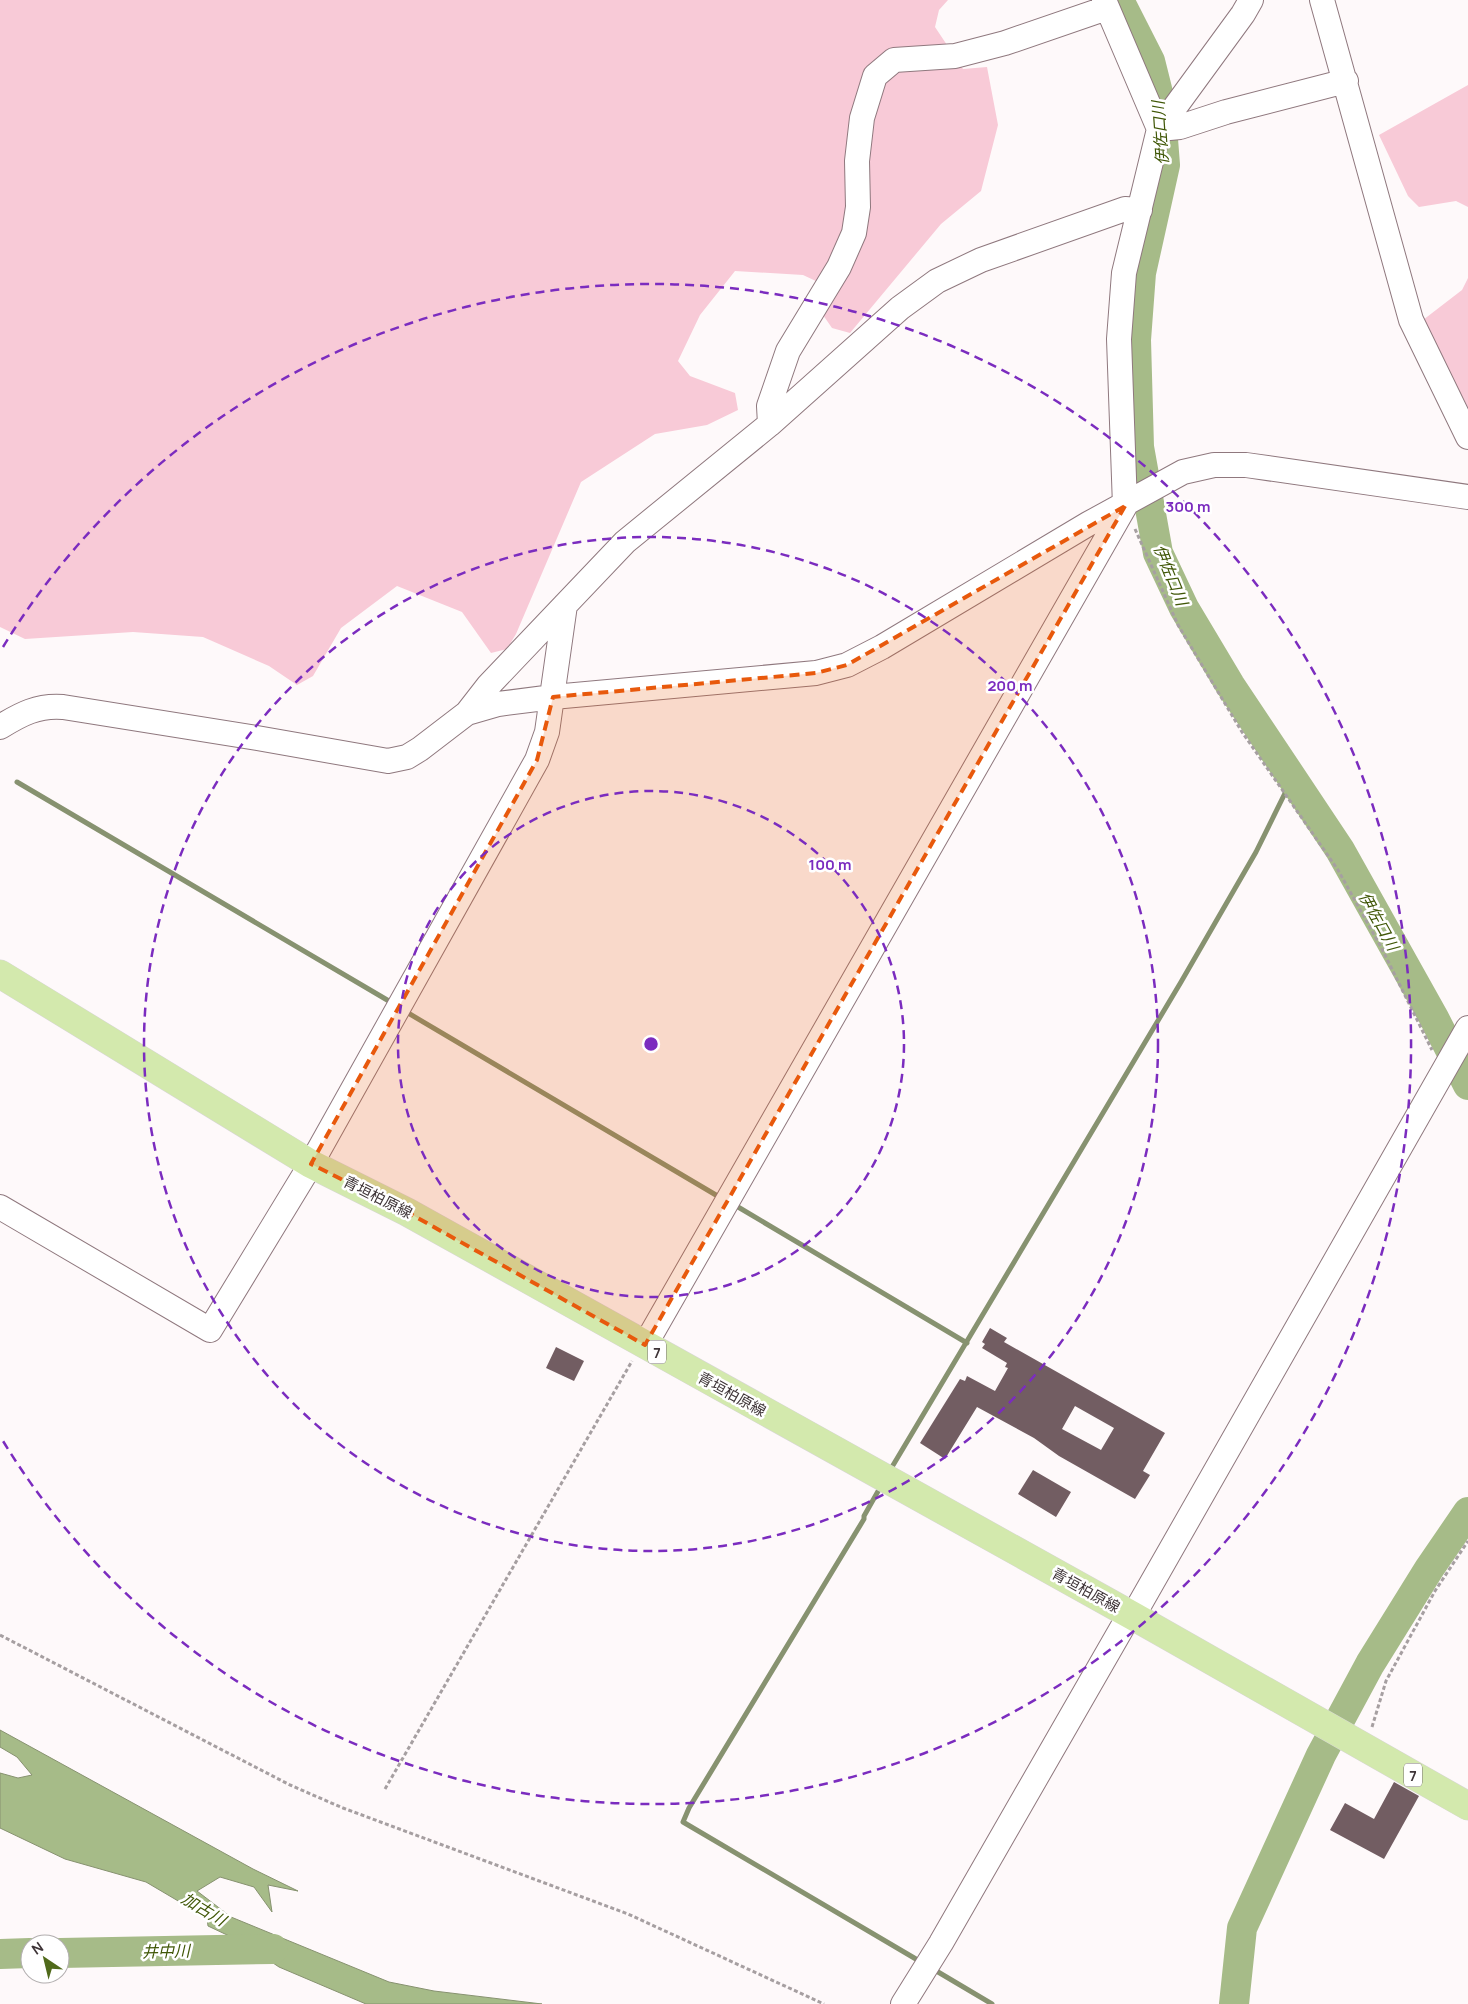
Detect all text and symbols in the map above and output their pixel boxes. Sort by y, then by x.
water label: 伊佐口川 [1147,98,1173,166]
text: 300 m [1166,496,1210,517]
water label: 伊佐口川 [1149,541,1194,611]
text: 200 m [987,675,1033,696]
text: 100 m [809,854,851,875]
water label: 伊佐口川 [1354,888,1405,956]
centre of rings [642,1035,660,1053]
street label: 青垣柏原線 [340,1171,416,1223]
road number: 7 [648,1340,666,1364]
street label: 青垣柏原線 [694,1367,770,1421]
street label: 青垣柏原線 [1048,1563,1124,1617]
road number: 7 [1404,1764,1422,1786]
water label: 加古川 [178,1887,232,1932]
north arrow [20,1934,70,1984]
text: N [28,1937,47,1959]
water label: 井中川 [142,1940,192,1962]

